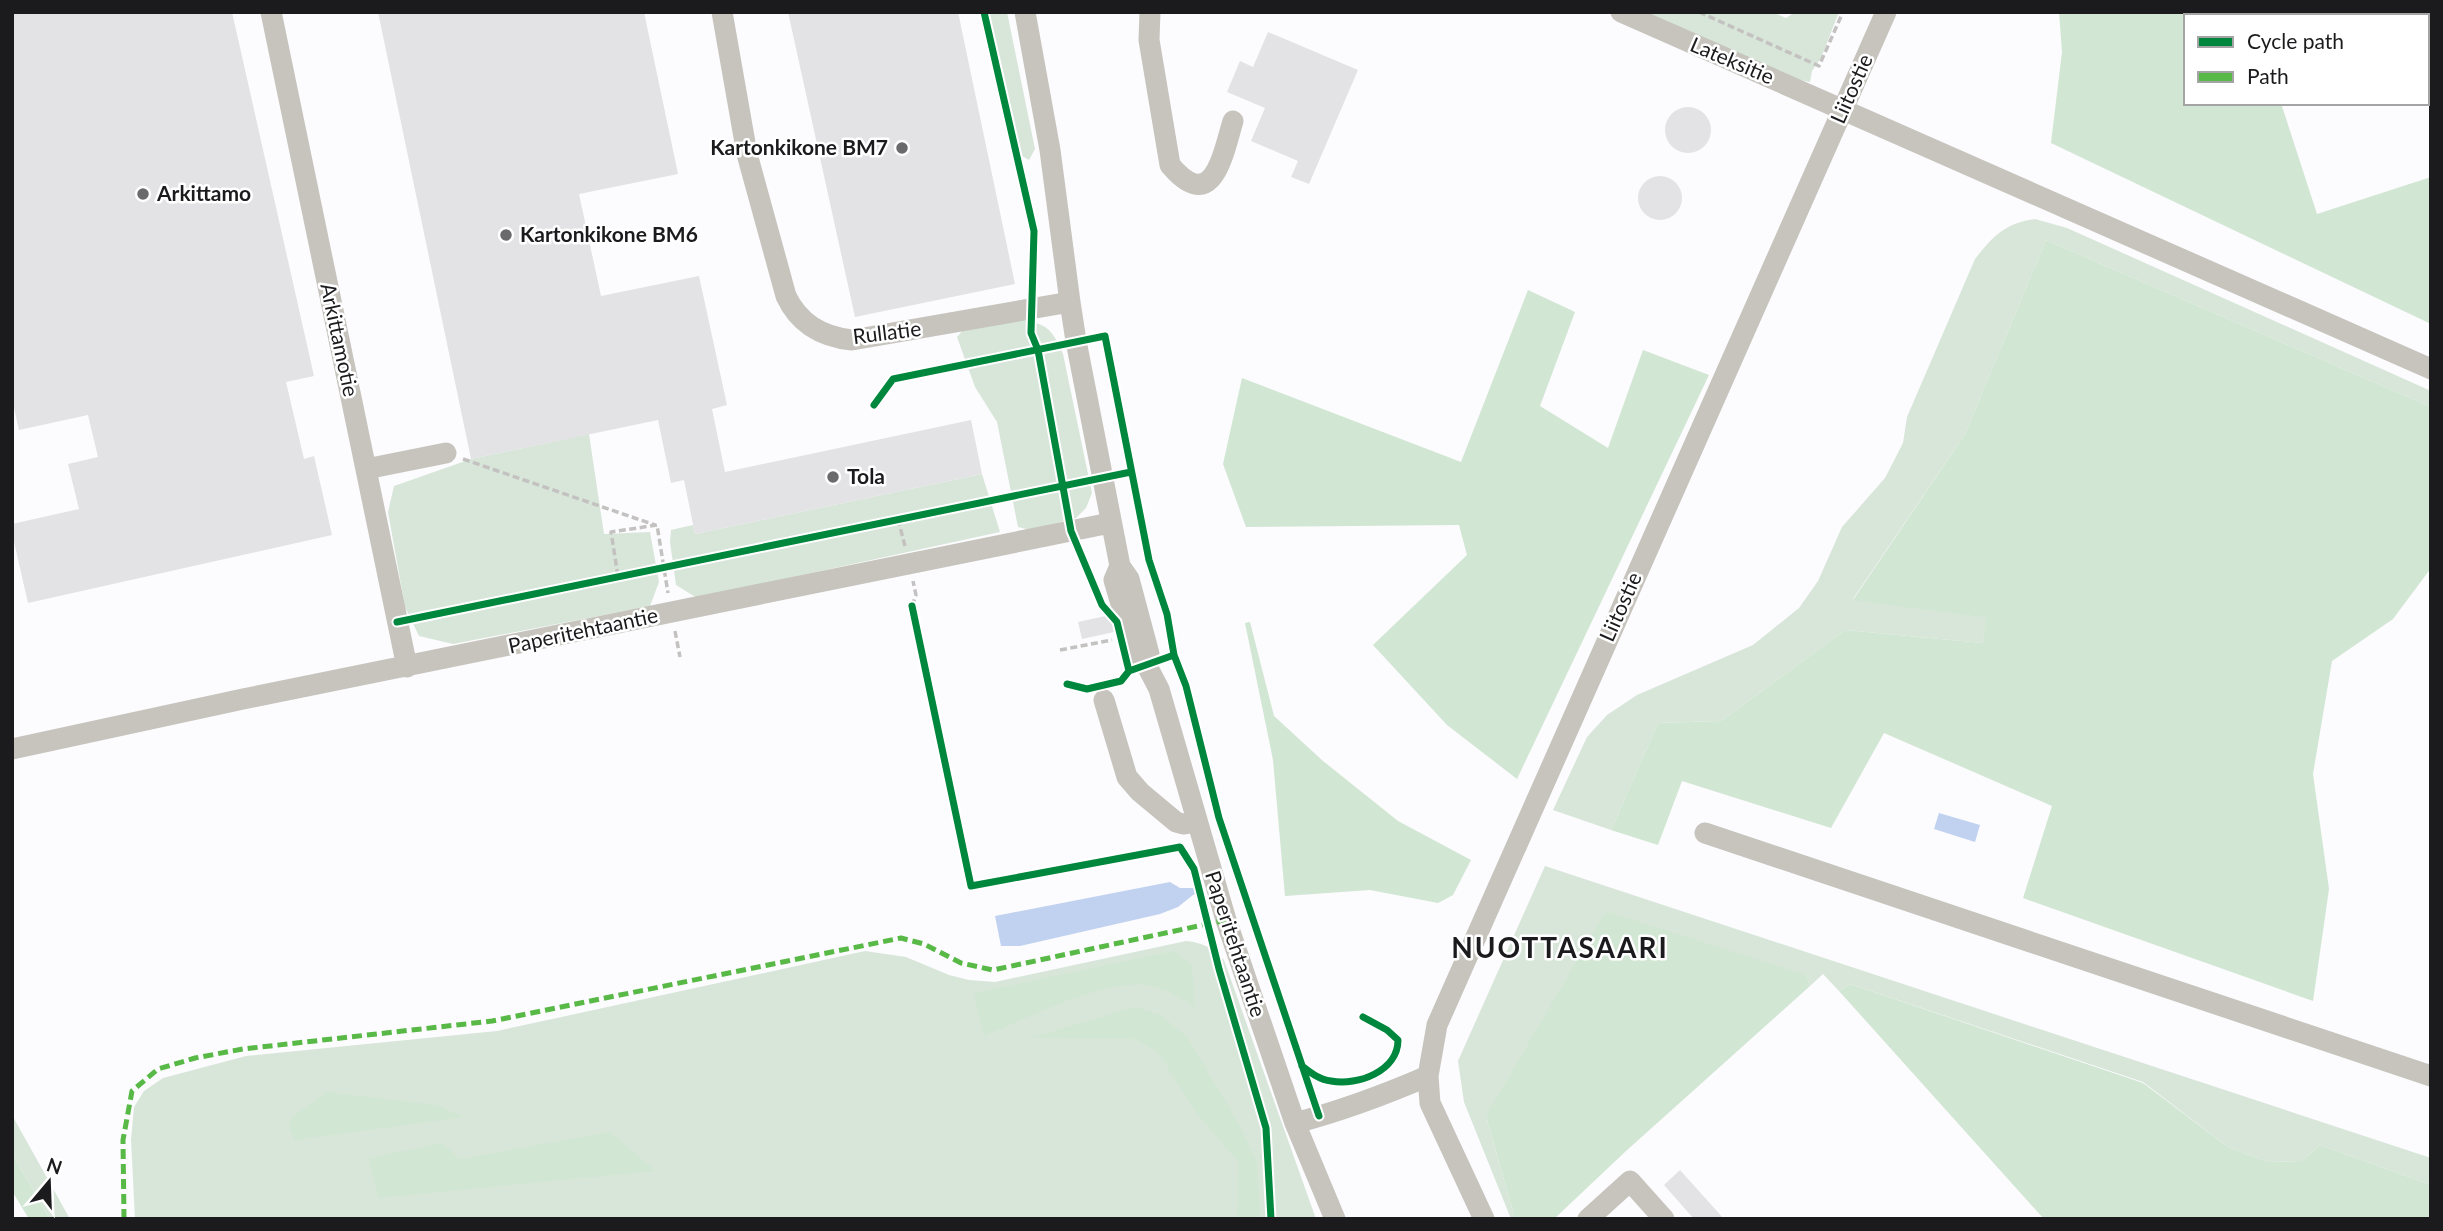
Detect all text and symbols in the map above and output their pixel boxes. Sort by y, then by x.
legend [2184,14,2429,105]
text: Cycle path [2247,28,2344,53]
street label: Lateksitie [1687,31,1778,88]
street label: Liitostie [1824,50,1877,127]
text: Path [2247,63,2289,88]
place label: Kartonkikone BM7 [710,134,888,159]
marker: Kartonkikone BM7 [894,140,910,156]
place label: Arkittamo [156,180,251,205]
marker: Arkittamo [135,186,151,202]
place label: Kartonkikone BM6 [520,221,698,246]
marker: Kartonkikone BM6 [498,227,514,243]
street label: Arkittamotie [316,281,365,399]
street label: Rullatie [851,315,922,348]
place label: Tola [847,463,885,488]
marker: Tola [825,469,841,485]
street label: Liitostie [1593,568,1646,645]
street label: Paperitehtaantie [506,601,660,658]
street label: Paperitehtaantie [1201,867,1272,1020]
district label: NUOTTASAARI [1451,930,1669,964]
north arrow [14,1147,84,1217]
text: N [44,1152,65,1179]

